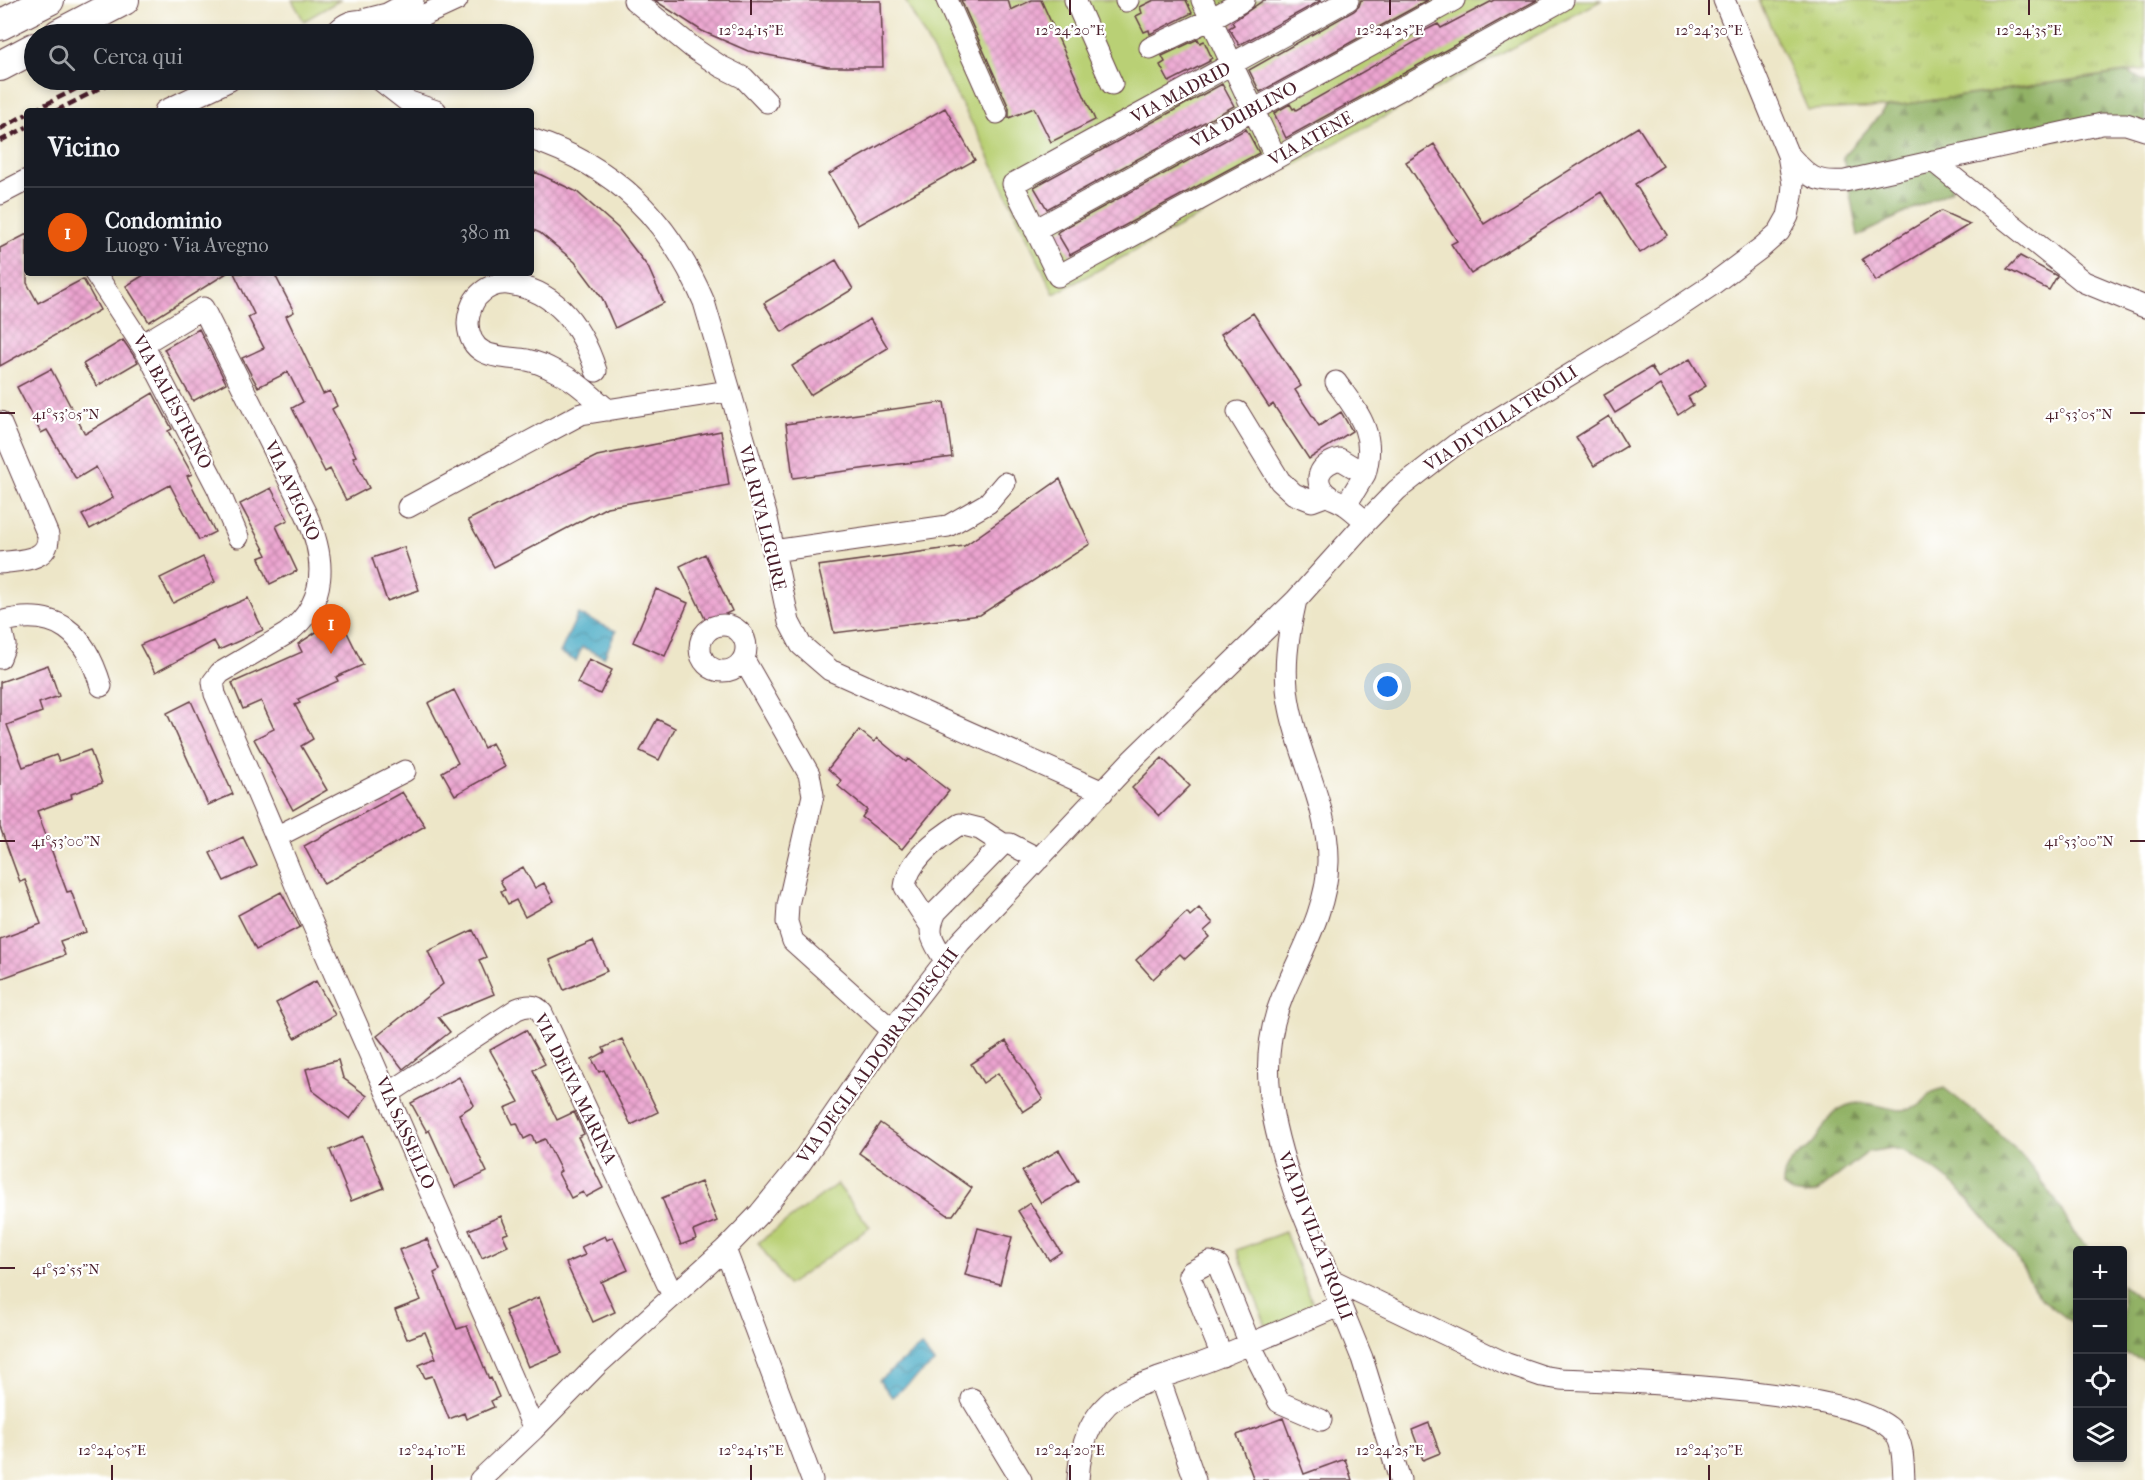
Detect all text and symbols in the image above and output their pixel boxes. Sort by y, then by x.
text: 12°24'15"E [718,21,784,39]
text: 12°24'20"E [1035,21,1105,39]
text: 12°24'25"E [1356,21,1424,39]
text: 12°24'30"E [1675,21,1743,39]
text: 12°24'35"E [1996,21,2062,39]
search box [24,24,534,90]
icon: search [45,41,78,74]
text: Cerca qui [93,44,183,70]
street label: VIA MADRID [1127,58,1234,129]
street label: VIA DUBLINO [1186,77,1301,154]
street label: VIA ATENE [1264,107,1357,171]
text: Vicino [48,132,120,163]
text: Condominio [105,208,222,234]
text: 1 [64,221,71,244]
text: 380 m [460,221,510,244]
text: Luogo · Via Avegno [105,234,269,257]
street label: VIA BALESTRINO [127,331,216,473]
street label: VIA DI VILLA TROILI [1420,362,1582,477]
text: 41°53'05"N [32,405,100,423]
text: 41°53'05"N [2045,405,2113,423]
street label: VIA AVEGNO [259,437,324,544]
street label: VIA RIVA LIGURE [734,442,790,593]
pin: 1 [312,604,350,654]
your location [1373,672,1402,701]
text: 41°53'00"N [31,832,101,850]
text: 41°53'00"N [2044,832,2114,850]
street label: VIA DEGLI ALDOBRANDESCHI [792,944,963,1168]
street label: VIA DEIVA MARINA [529,1009,621,1168]
street label: VIA SASSELLO [370,1073,439,1192]
street label: VIA DI VILLA TROILI [1273,1148,1357,1323]
map controls [2073,1246,2127,1462]
button: + [2073,1246,2127,1300]
text: 41°52'55"N [32,1260,100,1278]
button: − [2073,1300,2127,1354]
button: locate [2073,1354,2127,1408]
button: layers [2073,1408,2127,1462]
text: 12°24'05"E [78,1441,146,1459]
text: 12°24'10"E [399,1441,465,1459]
text: 12°24'15"E [718,1441,784,1459]
text: 12°24'20"E [1035,1441,1105,1459]
text: 12°24'25"E [1356,1441,1424,1459]
text: 12°24'30"E [1675,1441,1743,1459]

